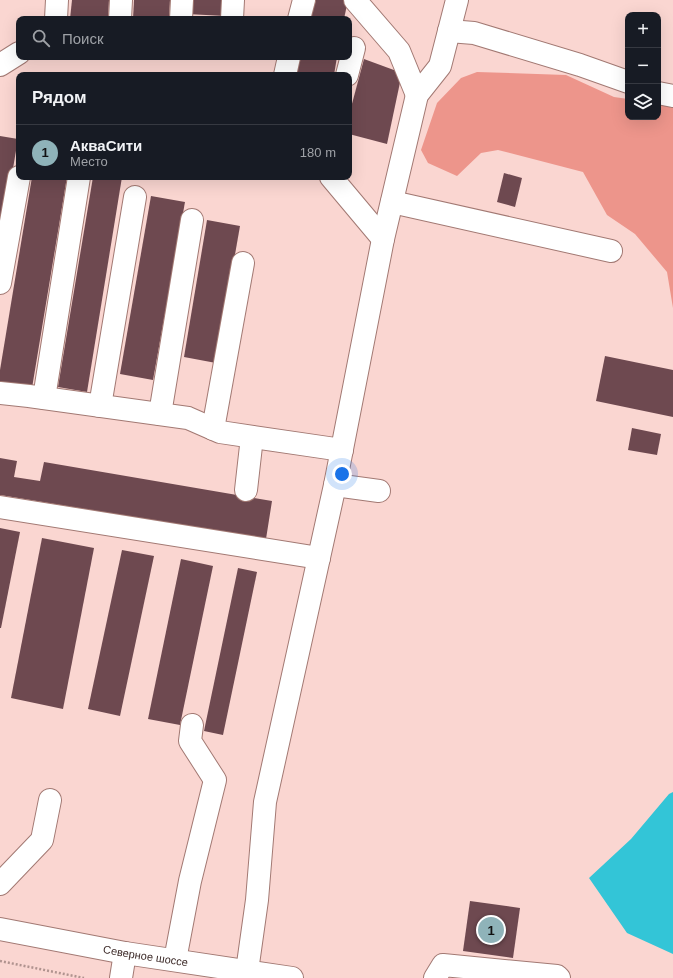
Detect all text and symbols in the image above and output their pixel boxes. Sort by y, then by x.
map controls [625,12,661,120]
button: + [625,12,661,48]
search box [16,16,352,60]
icon: search [30,27,52,49]
text: Поиск [62,30,104,47]
button: − [625,48,661,84]
button: layers [625,84,661,120]
text: Рядом [32,88,87,107]
text: АкваСити [70,137,142,154]
text: 1 [41,145,49,160]
text: 180 m [300,145,336,160]
text: Место [70,154,108,169]
your location [332,464,352,484]
pin: 1 [478,915,504,945]
street label: Северное шоссе [102,943,189,968]

